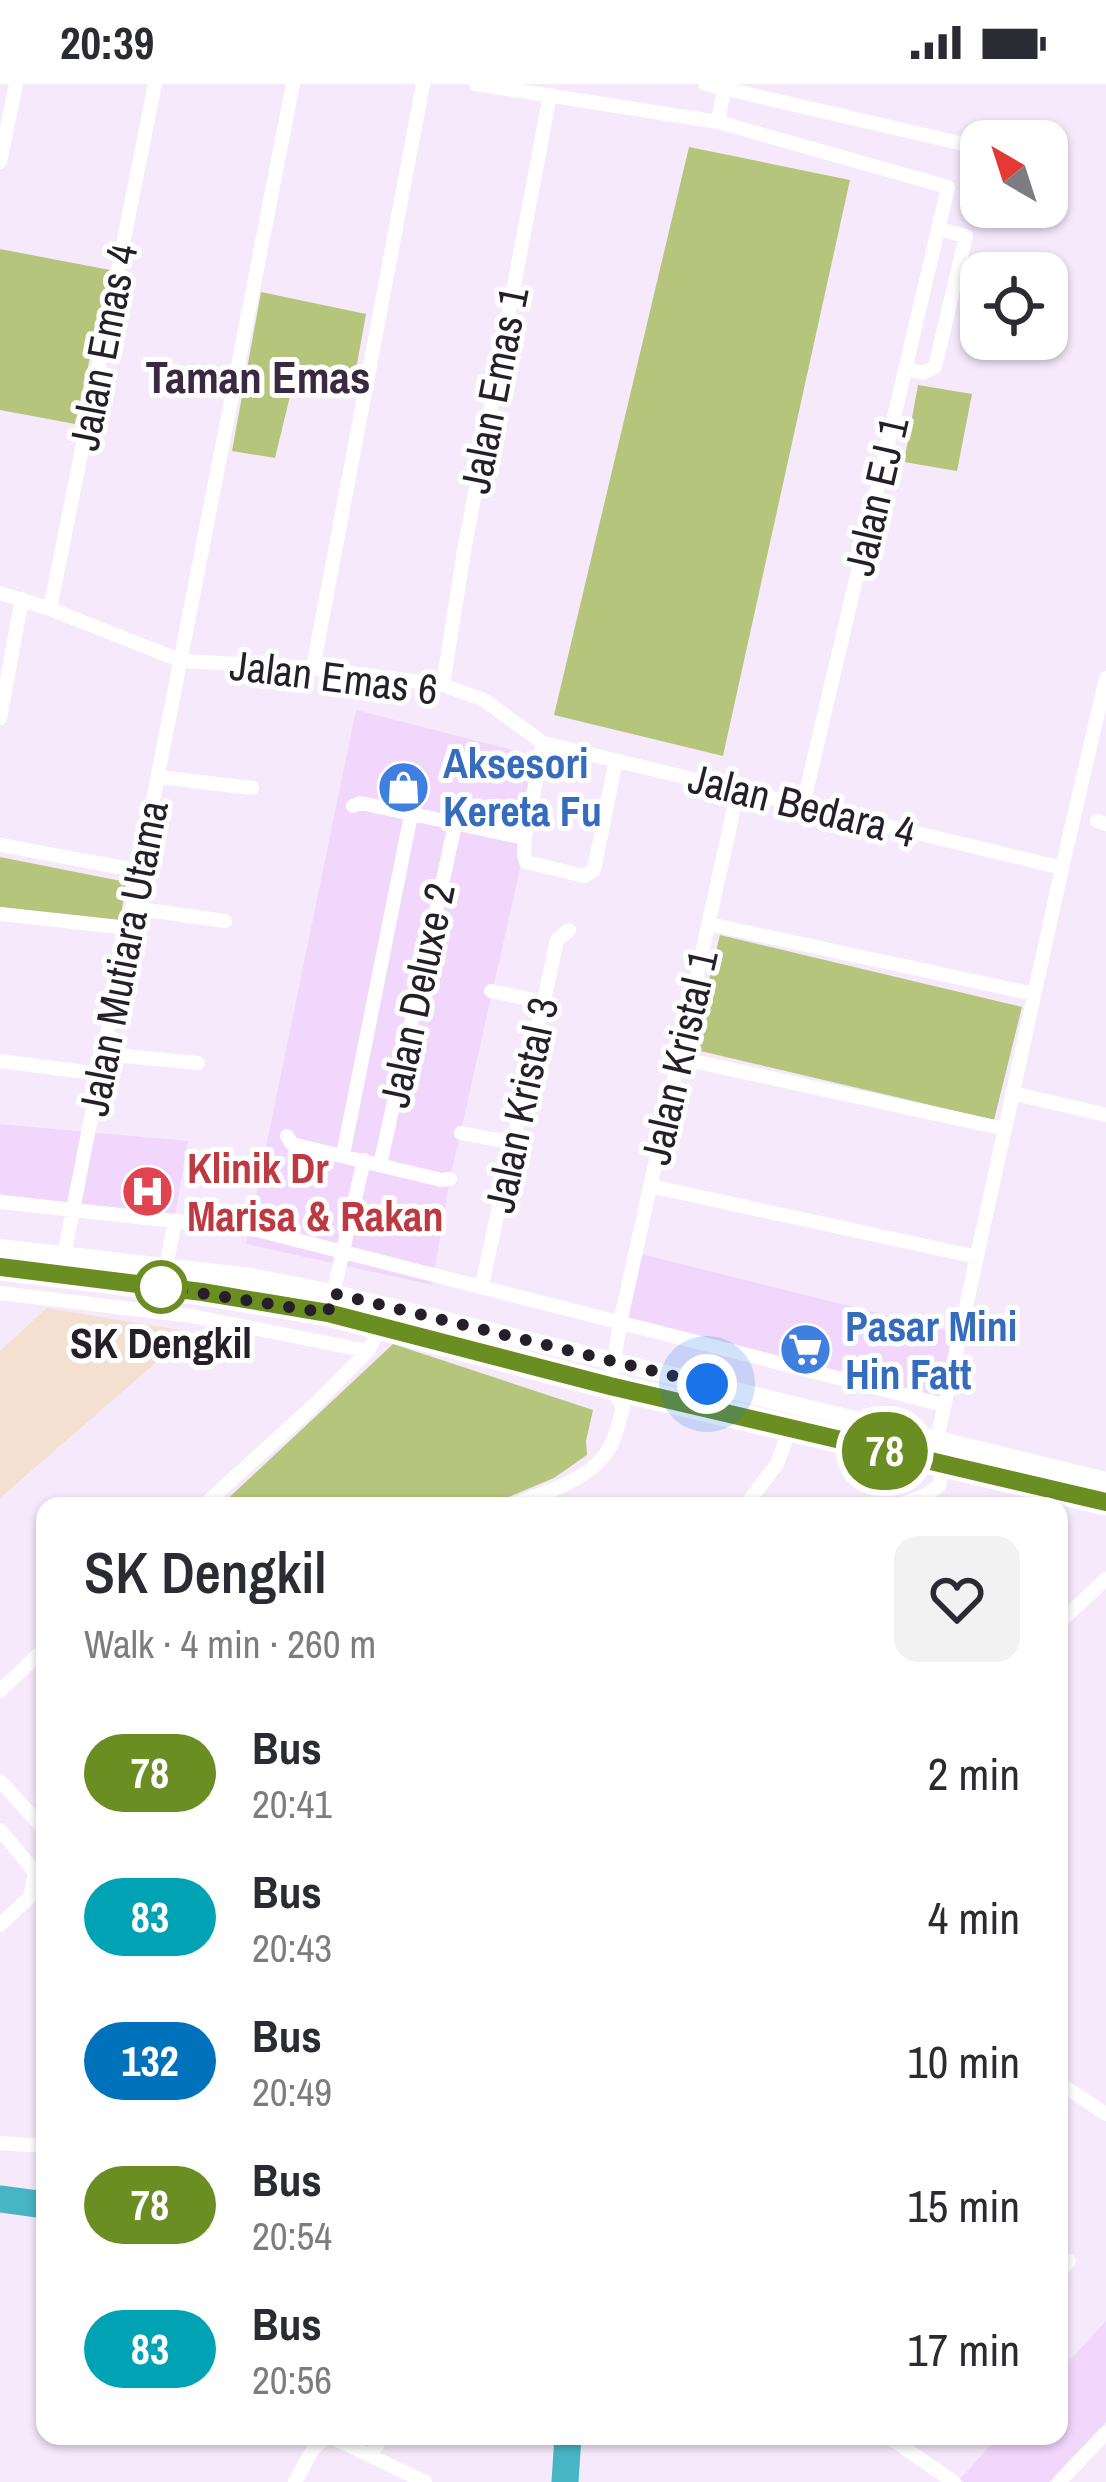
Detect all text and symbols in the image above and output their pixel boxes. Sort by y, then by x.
text: 20:39 [60,12,154,73]
north arrow [960,120,1068,228]
map controls [960,120,1068,360]
street label: Jalan Emas 4 [56,239,150,455]
button: locate [960,252,1068,360]
street label: Jalan Emas 1 [447,282,541,498]
district label: Taman Emas [146,346,370,407]
street label: Jalan EJ 1 [831,411,921,581]
street label: Jalan Emas 6 [227,636,441,718]
place label: Aksesori Kereta Fu [443,735,602,839]
street label: Jalan Bedara 4 [683,750,921,860]
shop icon: Aksesori Kereta Fu [376,759,432,815]
street label: Jalan Mutiara Utama [65,796,181,1120]
street label: Jalan Deluxe 2 [366,878,468,1112]
street label: Jalan Kristal 1 [627,944,731,1170]
street label: Jalan Kristal 3 [471,992,571,1218]
place label: Klinik Dr Marisa & Rakan [187,1140,444,1244]
hospital icon: Klinik Dr Marisa & Rakan [120,1164,176,1220]
marker: SK Dengkil [136,1262,186,1312]
place label: Pasar Mini Hin Fatt [845,1298,1017,1402]
place label: SK Dengkil [70,1315,252,1371]
supermarket icon: Pasar Mini Hin Fatt [778,1322,834,1378]
your location [677,1354,737,1414]
line badge: 78 [831,1412,939,1490]
text: 78 [866,1423,904,1479]
text: SK Dengkil [84,1534,326,1611]
button: heart [894,1536,1020,1662]
text: Walk · 4 min · 260 m [84,1618,376,1670]
text: Bus [252,1717,322,1778]
text: 2 min [928,1743,1020,1804]
text: 78 [131,1745,169,1801]
text: 20:41 [252,1778,332,1830]
text: Bus [252,1861,322,1922]
text: 4 min [928,1887,1020,1948]
text: 83 [131,1889,169,1945]
text: 20:43 [252,1922,332,1974]
text: Bus [252,2005,322,2066]
text: 10 min [907,2031,1020,2092]
text: 132 [121,2033,179,2089]
text: 20:49 [252,2066,332,2118]
text: Bus [252,2149,322,2210]
text: 15 min [907,2175,1020,2236]
text: 78 [131,2177,169,2233]
text: 20:54 [252,2210,332,2262]
text: Bus [252,2293,322,2354]
text: 17 min [907,2319,1020,2380]
text: 83 [131,2321,169,2377]
text: 20:56 [252,2354,332,2406]

